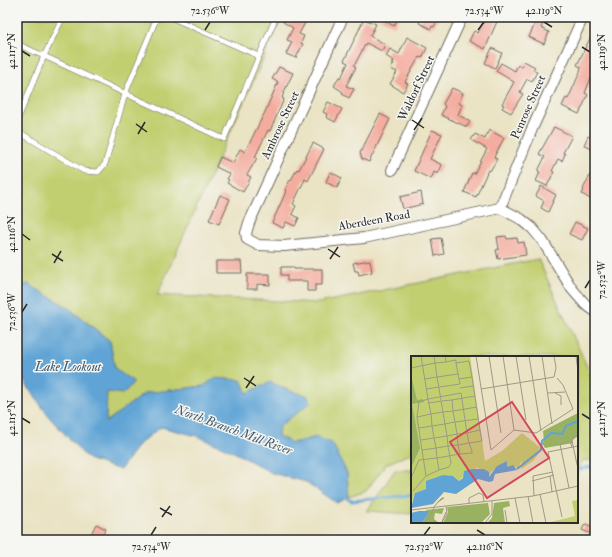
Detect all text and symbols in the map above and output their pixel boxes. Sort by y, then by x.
text: 72.536°W [191,5,230,17]
text: 72.534°W [465,5,504,17]
text: 42.119°N [525,5,563,17]
text: 42.117°N [6,33,18,69]
text: 42.119°N [596,33,608,71]
street label: Waldorf Street [394,53,438,124]
street label: Penrose Street [508,73,549,142]
street label: Ambrose Street [258,89,303,163]
street label: Aberdeen Road [336,207,411,234]
text: 42.116°N [6,215,18,253]
text: 72.532°W [596,260,608,299]
text: 72.536°W [6,292,18,331]
inset map [411,356,578,523]
water label: Lake Lookout [34,359,103,375]
text: 42.115°N [6,400,18,436]
water label: North Branch Mill River [172,401,295,459]
text: 42.117°N [596,401,608,437]
text: 72.534°W [132,541,171,553]
text: 72.532°W [405,541,444,553]
text: 42.116°N [466,541,504,553]

